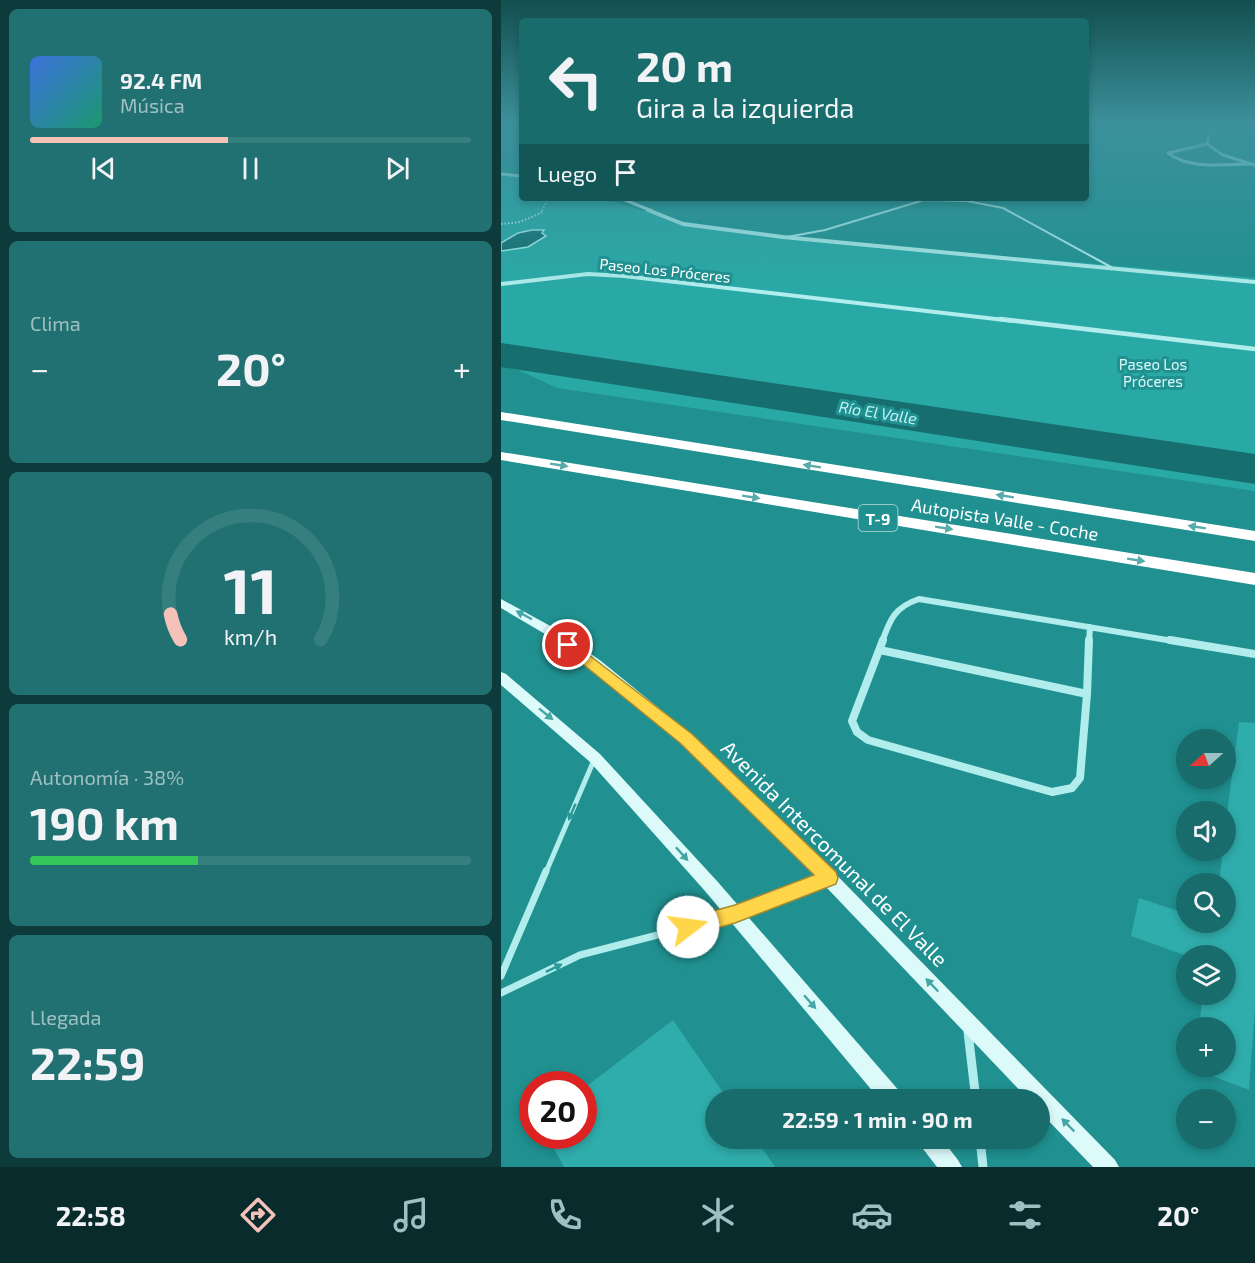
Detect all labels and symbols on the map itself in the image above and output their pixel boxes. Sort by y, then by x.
street label: Paseo Los Próceres [599,254,731,286]
park label: Paseo Los Próceres [1119,355,1187,390]
water label: Río El Valle [837,396,919,428]
one-way arrow [549,461,568,470]
one-way arrow [802,461,821,470]
one-way arrow [742,492,761,501]
one-way arrow [995,492,1014,501]
street label: Autopista Valle - Coche [910,493,1100,545]
road number: T-9 [859,505,898,531]
one-way arrow [1188,522,1207,531]
one-way arrow [934,524,953,533]
one-way arrow [1127,556,1146,565]
one-way arrow [515,610,532,620]
pin [542,619,593,670]
one-way arrow [539,708,554,720]
north arrow [1176,729,1236,789]
street label: Avenida Intercomunal de El Valle [717,735,953,971]
one-way arrow [567,803,577,821]
one-way arrow [675,846,688,861]
position arrow [656,895,720,959]
one-way arrow [545,963,562,972]
one-way arrow [925,977,939,992]
one-way arrow [803,994,817,1009]
speed limit sign: 20 [519,1071,597,1149]
one-way arrow [1061,1118,1075,1132]

